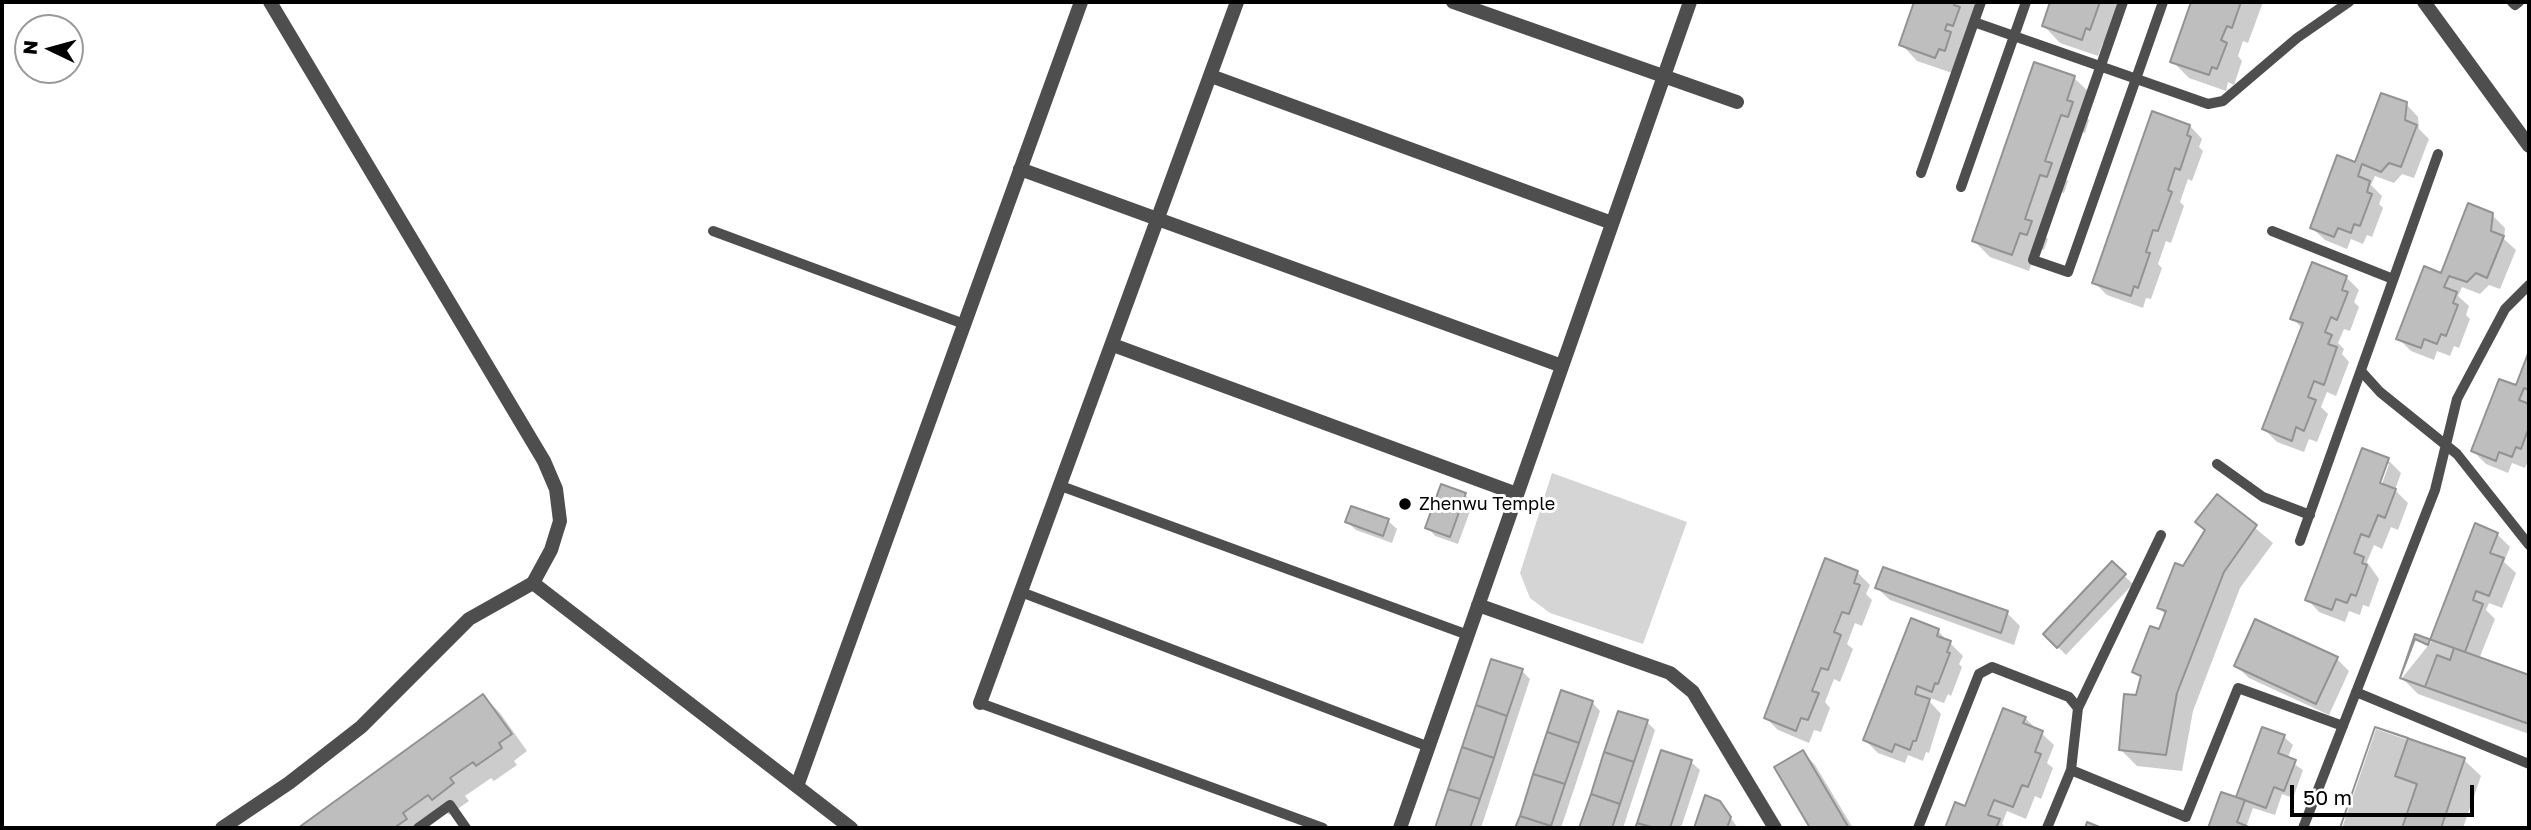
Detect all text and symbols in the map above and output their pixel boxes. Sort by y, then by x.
north arrow [14,14,84,84]
text: N [17,39,42,56]
place label: Zhenwu Temple [1419,493,1555,515]
marker: Zhenwu Temple [1397,496,1413,512]
scale bar [2293,770,2477,814]
text: 50 m [2303,784,2352,810]

